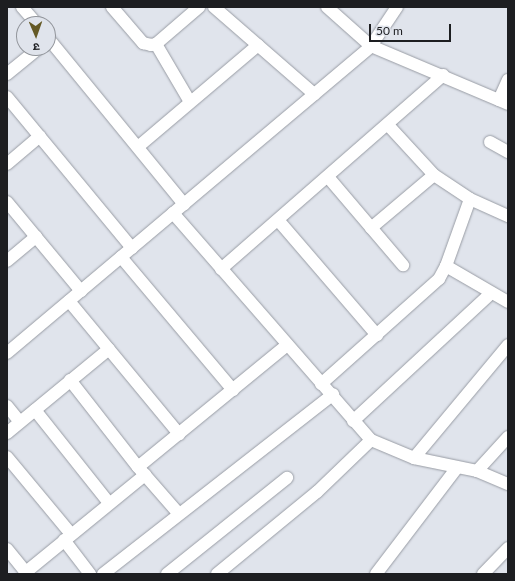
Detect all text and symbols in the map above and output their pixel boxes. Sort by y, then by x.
north arrow [16,16,56,56]
scale bar [371,16,453,42]
text: 50 m [376,23,403,38]
text: उ [33,41,40,54]

